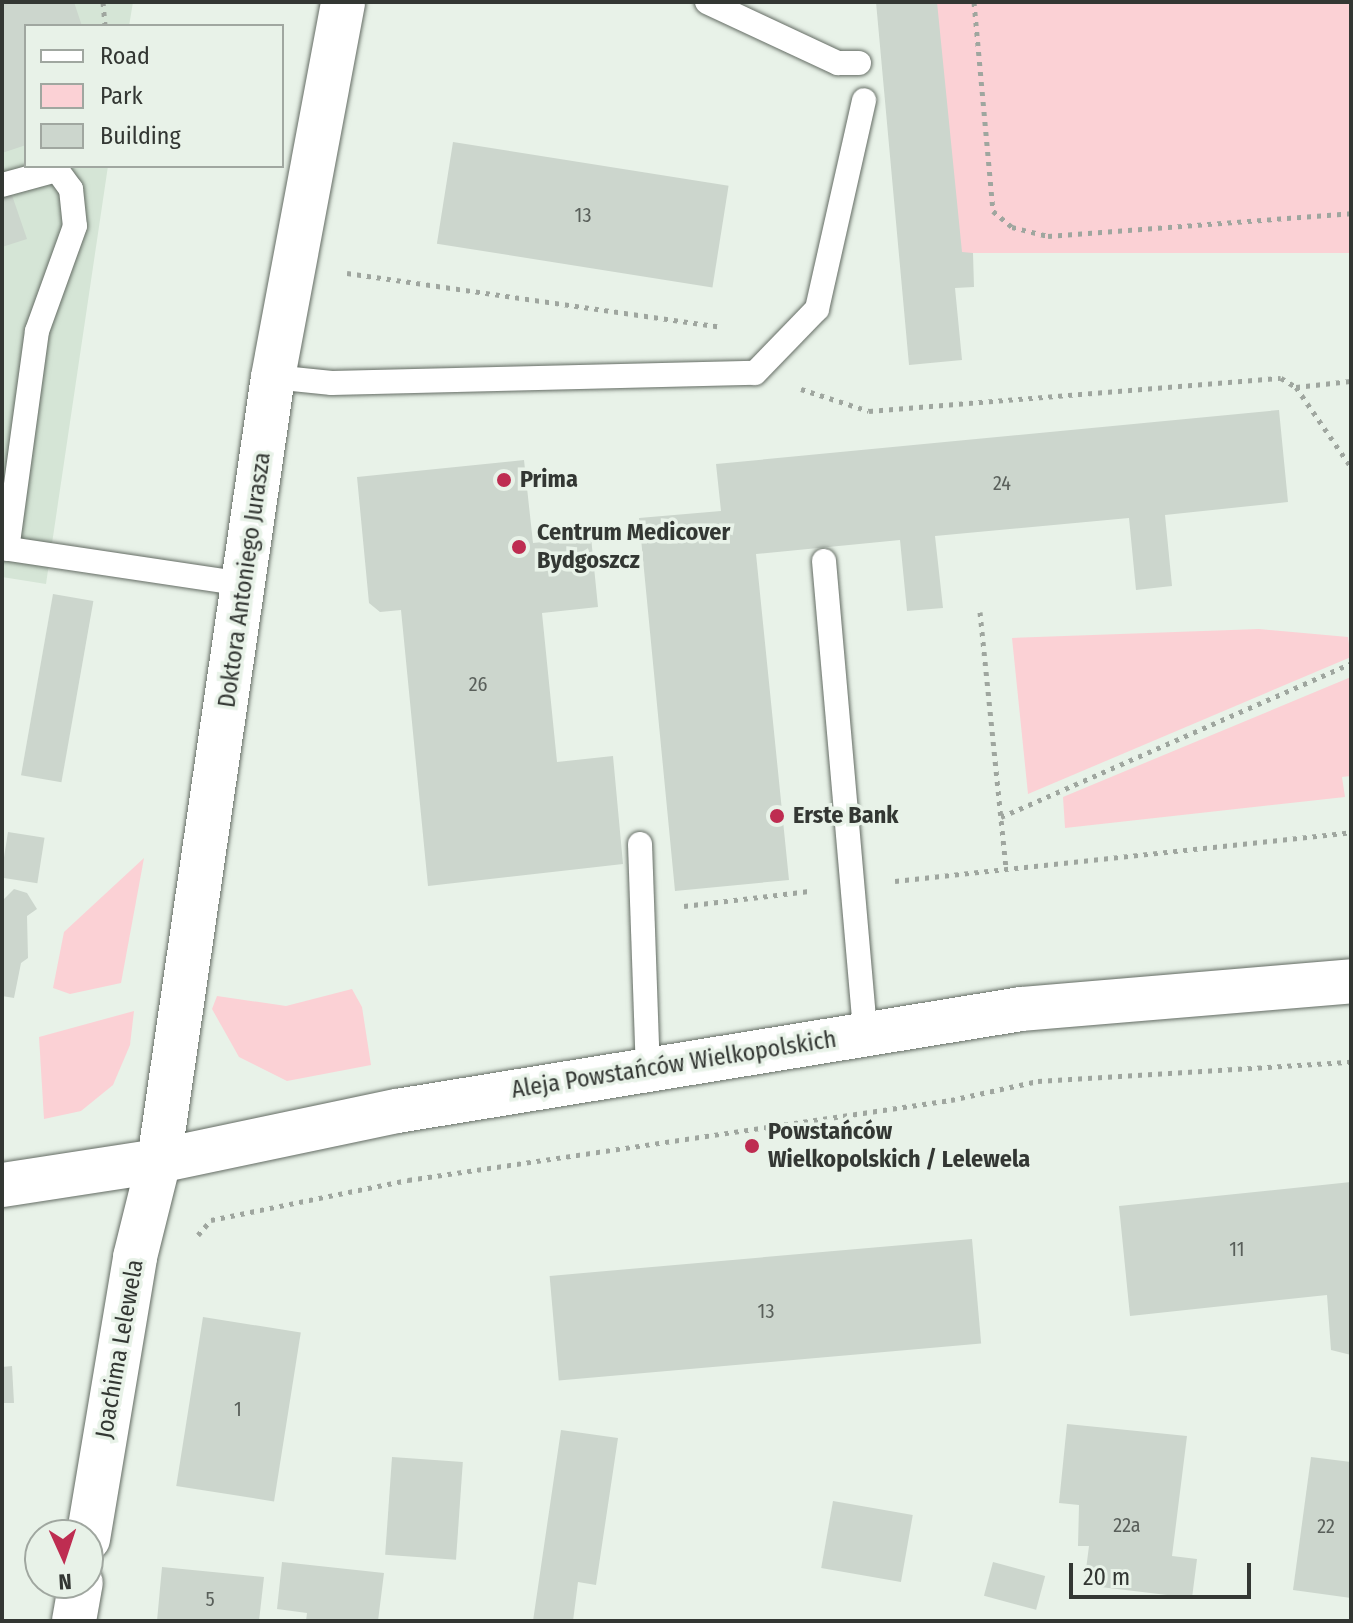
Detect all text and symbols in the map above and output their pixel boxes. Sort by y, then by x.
legend [24,24,284,168]
text: Road [100,42,150,70]
text: Park [100,82,143,110]
text: Building [100,122,181,150]
house number: 13 [575,203,591,227]
street label: Doktora Antoniego Jurasza [213,450,277,710]
place label: Prima [520,466,578,494]
marker: Prima [495,471,513,489]
house number: 24 [993,471,1011,495]
place label: Centrum Medicover Bydgoszcz [537,519,730,575]
marker: Centrum Medicover Bydgoszcz [508,536,530,558]
house number: 26 [469,672,487,696]
place label: Erste Bank [793,802,899,830]
marker: Erste Bank [768,807,786,825]
street label: Aleja Powstańców Wielkopolskich [510,1025,838,1105]
place label: Powstańców Wielkopolskich / Lelewela [768,1118,1030,1174]
marker: Powstańców Wielkopolskich / Lelewela [743,1137,761,1155]
house number: 11 [1229,1237,1245,1261]
street label: Joachima Lelewela [90,1257,150,1441]
house number: 13 [758,1299,774,1323]
house number: 1 [234,1397,242,1421]
house number: 22a [1113,1513,1141,1537]
house number: 22 [1317,1514,1335,1538]
north arrow [24,1519,104,1599]
scale bar [1073,1547,1255,1597]
text: 20 m [1083,1563,1130,1591]
text: N [58,1568,72,1595]
house number: 5 [205,1587,215,1611]

